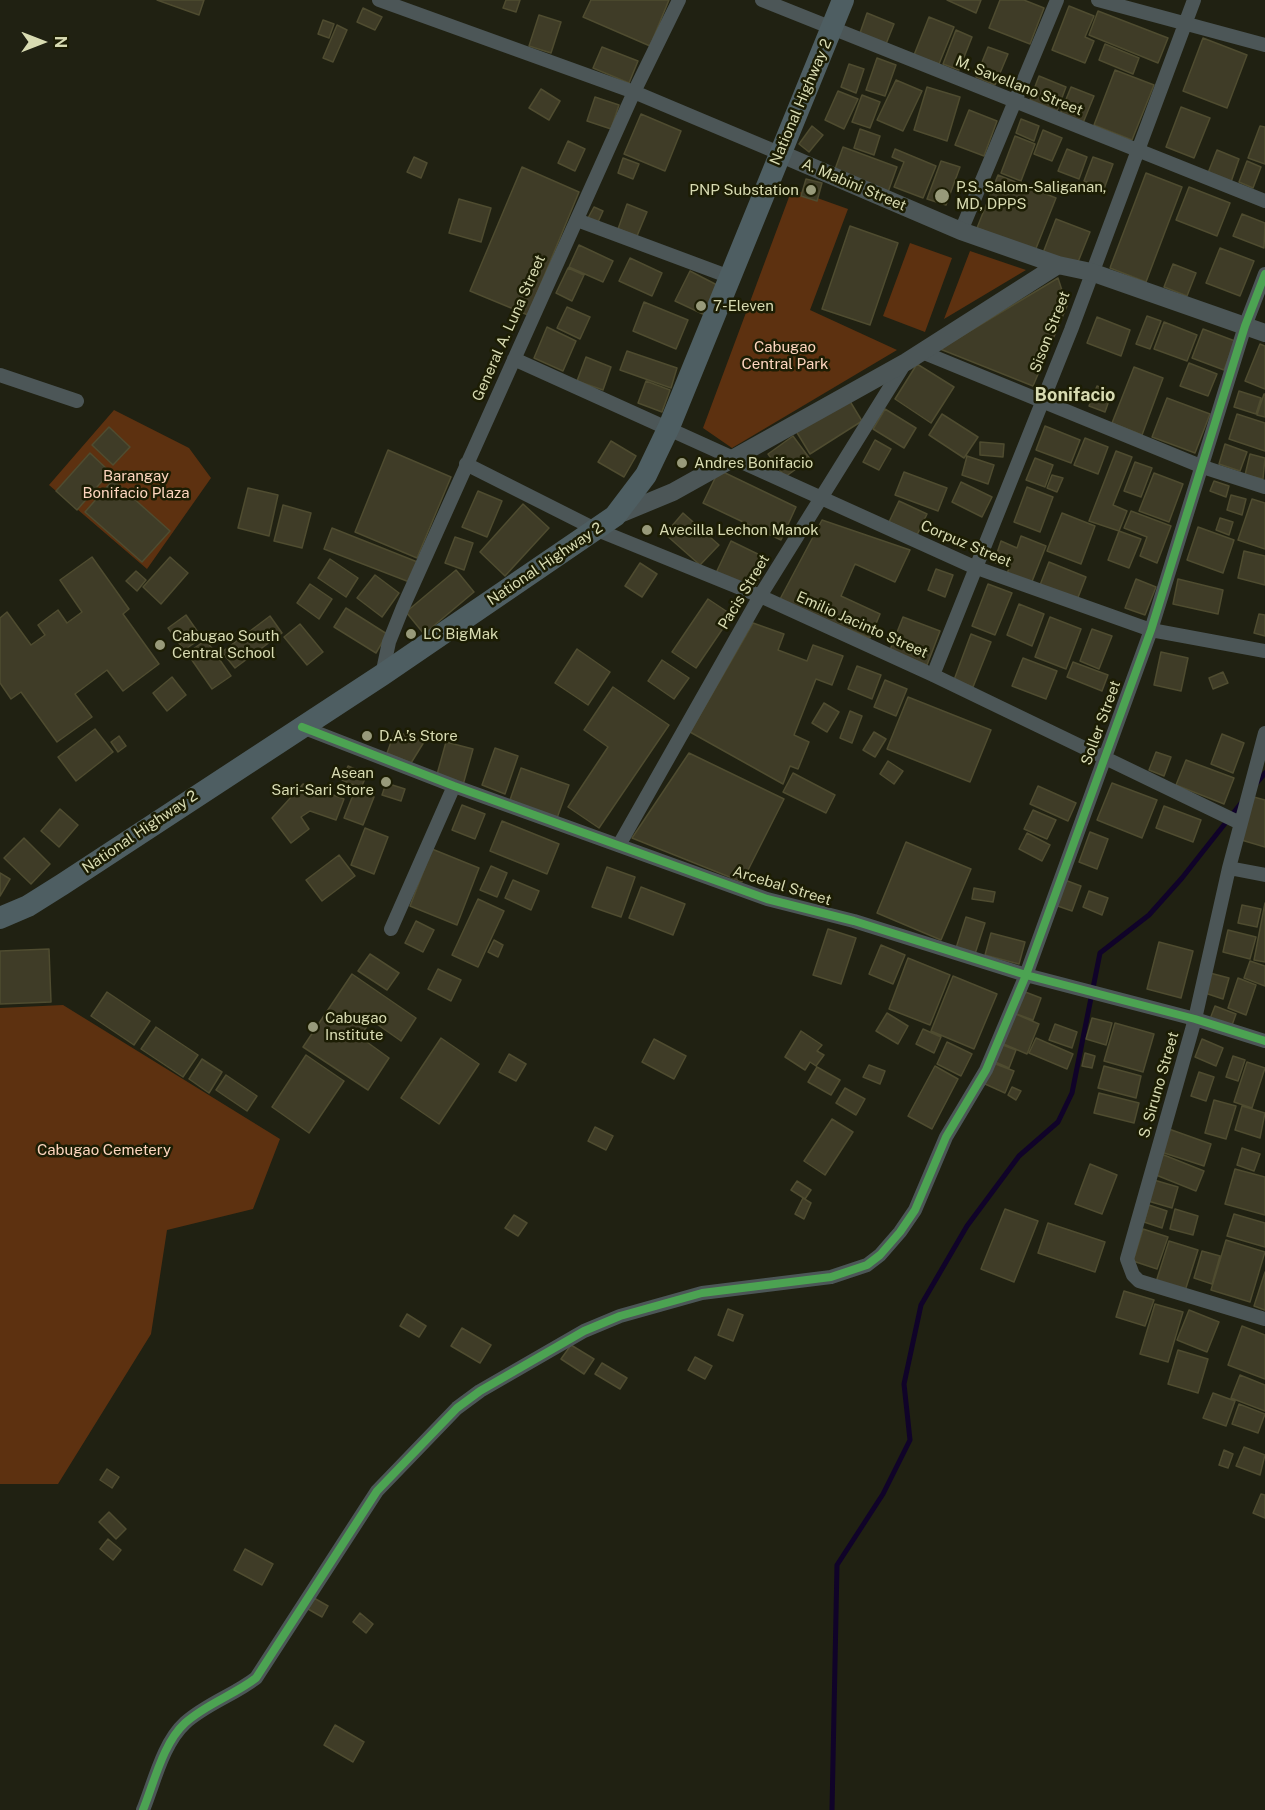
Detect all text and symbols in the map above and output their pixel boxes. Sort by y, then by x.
north arrow [12,12,72,72]
text: N [51,36,70,48]
street label: National Highway 2 [766,36,836,168]
street label: M. Savellano Street [953,52,1085,120]
street label: A. Mabini Street [799,155,909,215]
place label: P.S. Salom-Saliganan, MD, DPPS [956,178,1106,213]
place label: PNP Substation [689,181,799,199]
marker: PNP Substation [804,183,818,197]
marker: P.S. Salom-Saliganan, MD, DPPS [933,187,951,205]
street label: General A. Luna Street [469,252,549,404]
street label: Sison Street [1026,289,1074,375]
place label: 7-Eleven [713,297,774,315]
marker: 7-Eleven [694,299,708,313]
park label: Cabugao Central Park [741,338,829,373]
district label: Bonifacio [1035,384,1115,406]
place label: Andres Bonifacio [694,454,813,472]
marker: Andres Bonifacio [675,456,689,470]
park label: Barangay Bonifacio Plaza [82,467,190,502]
street label: Corpuz Street [918,517,1014,571]
street label: National Highway 2 [484,519,606,609]
place label: Avecilla Lechon Manok [659,521,819,539]
marker: Avecilla Lechon Manok [640,523,654,537]
street label: Pacis Street [715,551,773,633]
street label: Emilio Jacinto Street [793,588,931,662]
place label: LC BigMak [423,625,498,643]
place label: Cabugao South Central School [172,627,279,662]
marker: LC BigMak [404,627,418,641]
marker: Cabugao South Central School [153,638,167,652]
street label: Soller Street [1077,678,1125,768]
place label: D.A.’s Store [379,727,458,745]
marker: D.A.’s Store [360,729,374,743]
place label: Asean Sari-Sari Store [271,764,374,799]
marker: Asean Sari-Sari Store [379,775,393,789]
street label: National Highway 2 [79,787,201,877]
street label: Arcebal Street [731,862,833,910]
place label: Cabugao Institute [325,1009,387,1044]
marker: Cabugao Institute [306,1020,320,1034]
street label: S. Siruno Street [1135,1030,1183,1140]
park label: Cabugao Cemetery [37,1141,171,1159]

